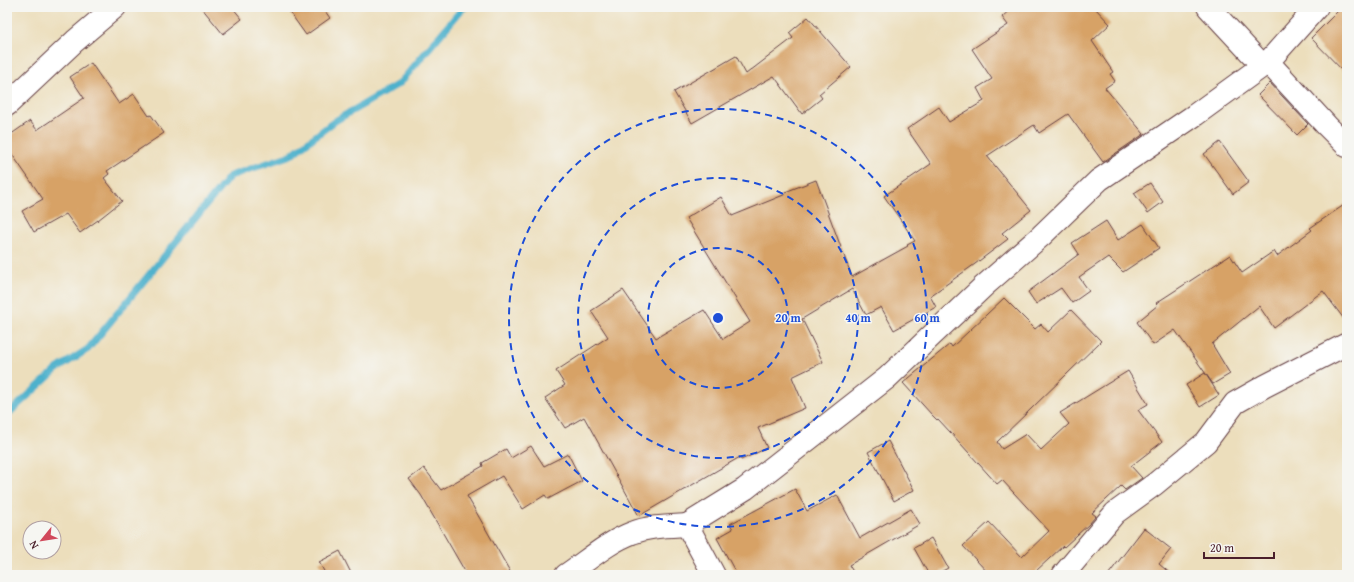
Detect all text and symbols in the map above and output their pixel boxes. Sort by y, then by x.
text: 20 m [775,309,801,326]
text: 40 m [845,309,871,326]
text: 60 m [914,309,940,326]
centre of rings [711,311,725,325]
north arrow [22,520,62,560]
scale bar [1204,534,1274,560]
text: N [24,537,42,552]
text: 20 m [1210,539,1234,556]

